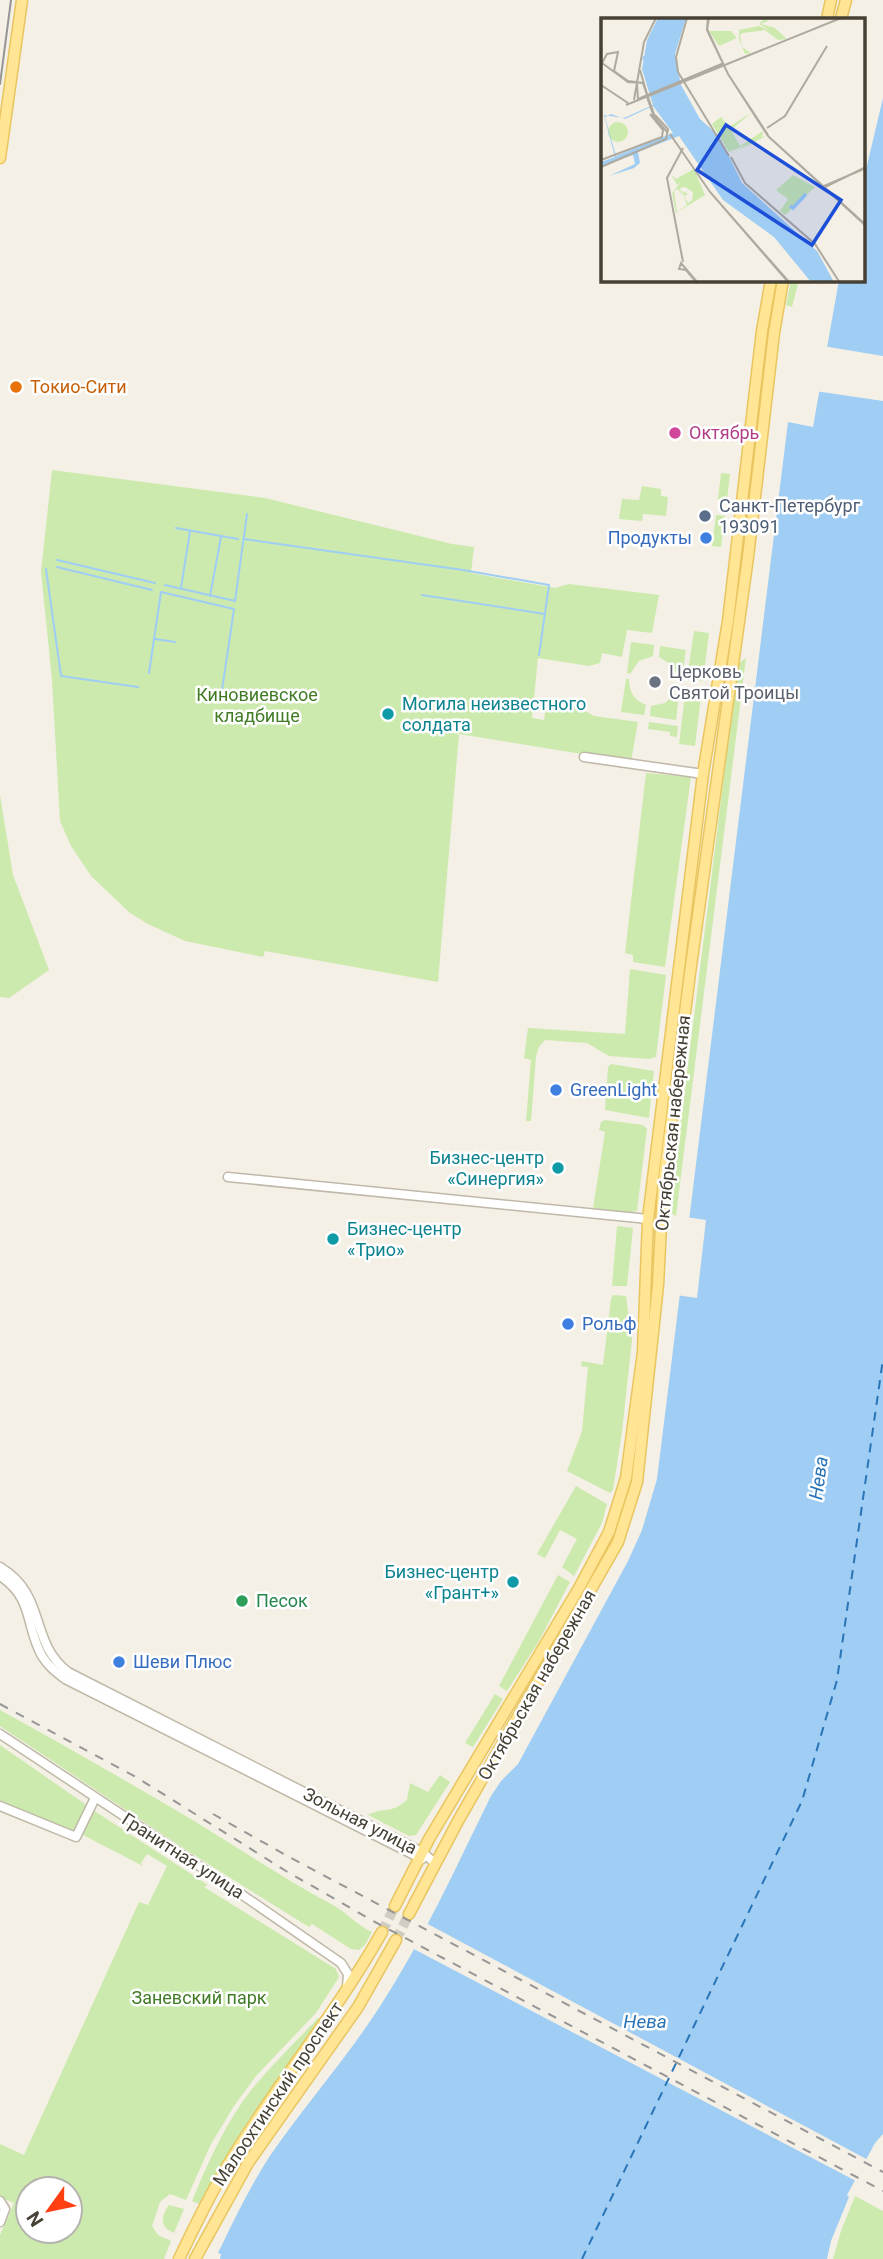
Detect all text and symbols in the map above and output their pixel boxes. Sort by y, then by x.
inset map [601,18,866,282]
place label: Токио-Сити [30,376,127,397]
marker: Токио-Сити [8,379,24,395]
place label: Октябрь [689,422,759,443]
marker: Октябрь [667,425,683,441]
place label: Санкт-Петербург 193091 [719,495,861,537]
marker: Санкт-Петербург 193091 [697,508,713,524]
place label: Продукты [608,527,692,548]
marker: Продукты [698,530,714,546]
place label: Церковь Святой Троицы [669,661,799,703]
marker: Церковь Святой Троицы [647,674,663,690]
park label: Киновиевское кладбище [196,684,318,726]
place label: Могила неизвестного солдата [402,693,586,735]
marker: Могила неизвестного солдата [380,706,396,722]
street label: Октябрьская набережная [651,1014,694,1232]
place label: GreenLight [570,1079,657,1100]
marker: GreenLight [548,1082,564,1098]
place label: Бизнес-центр «Синергия» [429,1147,544,1189]
marker: Бизнес-центр «Синергия» [550,1160,566,1176]
place label: Бизнес-центр «Трио» [347,1218,462,1260]
marker: Бизнес-центр «Трио» [325,1231,341,1247]
place label: Рольф [582,1313,637,1334]
marker: Рольф [560,1316,576,1332]
water label: Нева [804,1455,833,1501]
place label: Бизнес-центр «Грант+» [384,1561,499,1603]
marker: Бизнес-центр «Грант+» [505,1574,521,1590]
street label: Октябрьская набережная [473,1586,600,1784]
place label: Песок [256,1590,308,1611]
marker: Песок [234,1593,250,1609]
place label: Шеви Плюс [133,1651,232,1672]
marker: Шеви Плюс [111,1654,127,1670]
street label: Зольная улица [300,1783,421,1858]
street label: Гранитная улица [118,1808,248,1903]
park label: Заневский парк [131,1987,267,2008]
street label: Малоохтинский проспект [208,1997,347,2190]
water label: Нева [623,2010,667,2033]
north arrow [14,2175,84,2245]
text: N [22,2207,48,2231]

